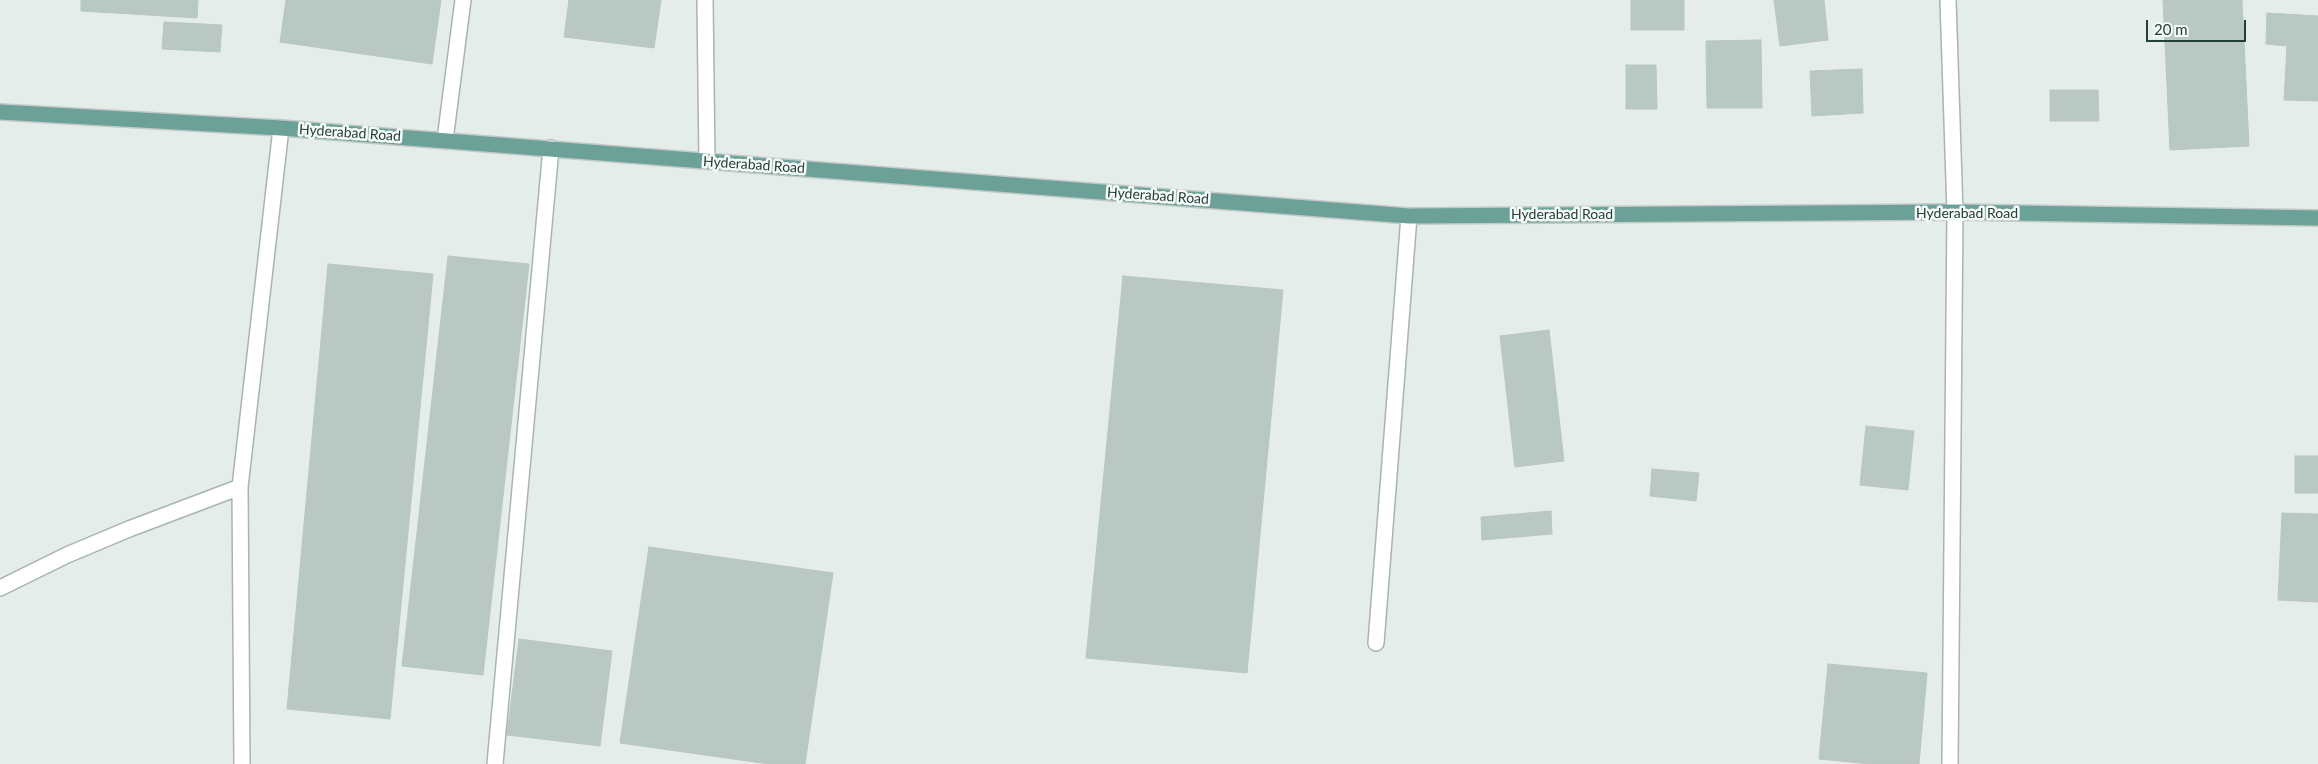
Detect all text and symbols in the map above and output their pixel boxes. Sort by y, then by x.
scale bar [2148,10,2248,42]
text: 20 m [2154,20,2188,38]
street label: Hyderabad Road [299,121,401,145]
street label: Hyderabad Road [703,153,805,177]
street label: Hyderabad Road [1107,184,1209,208]
street label: Hyderabad Road [1916,205,2018,221]
street label: Hyderabad Road [1511,206,1613,222]

